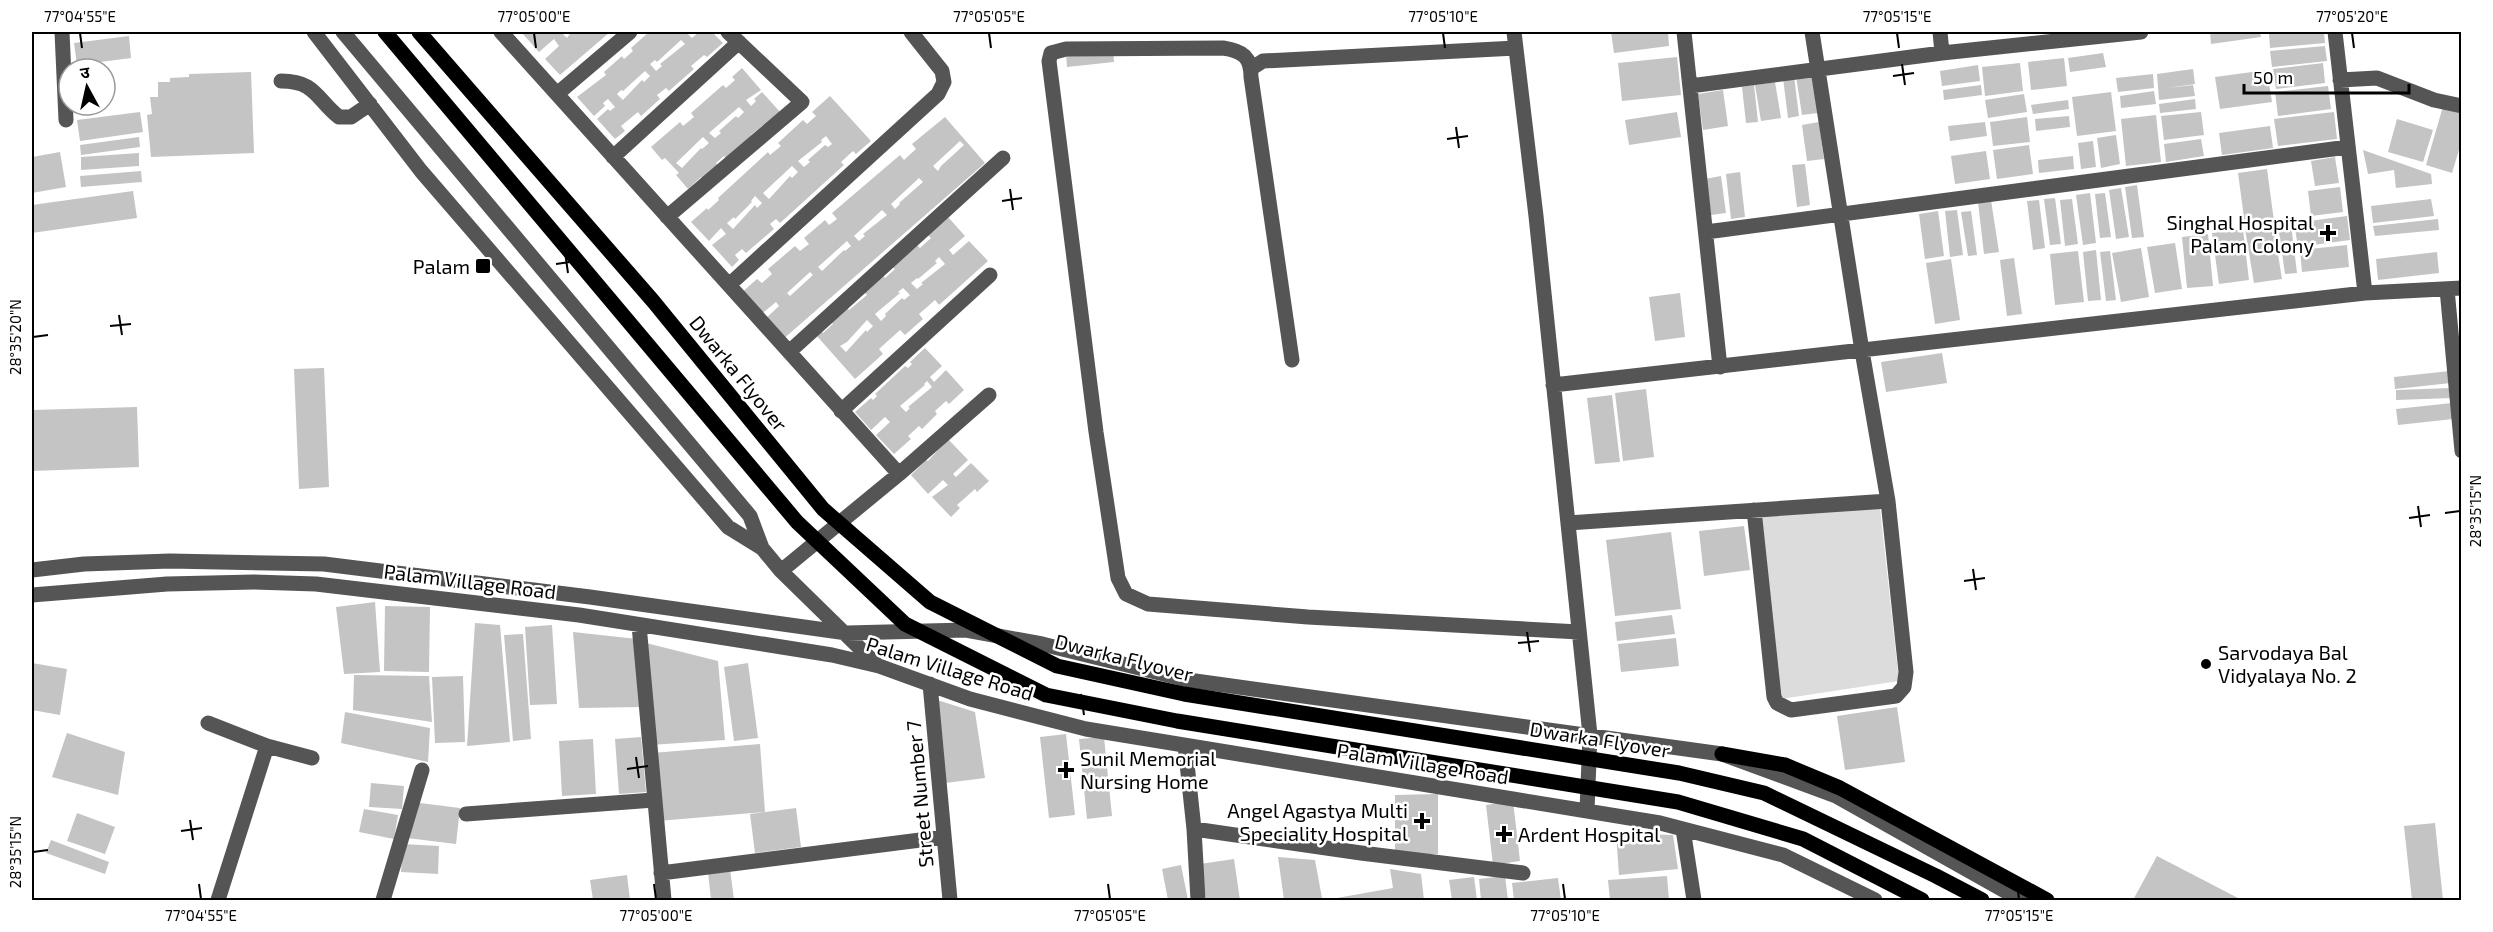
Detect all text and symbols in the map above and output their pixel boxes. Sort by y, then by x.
text: 77°04'55"E [44,7,116,25]
text: 77°05'00"E [498,7,570,25]
text: 77°05'05"E [953,7,1025,25]
text: 77°05'10"E [1408,7,1478,25]
text: 77°05'15"E [1863,7,1931,25]
text: 77°05'20"E [2316,7,2388,25]
north arrow [57,57,117,117]
scale bar [2244,57,2409,95]
text: उ [79,62,91,82]
text: 50 m [2253,66,2293,88]
place label: Singhal Hospital Palam Colony [2167,210,2314,257]
marker: Singhal Hospital Palam Colony [2319,224,2337,242]
place label: Palam [413,254,470,278]
marker: Palam [474,257,492,275]
text: 28°35'20"N [6,299,24,375]
street label: Dwarka Flyover [685,310,793,436]
text: 28°35'15"N [2466,475,2484,547]
street label: Palam Village Road [382,559,558,603]
street label: Dwarka Flyover [1052,628,1196,686]
street label: Palam Village Road [864,631,1036,705]
place label: Sarvodaya Bal Vidyalaya No. 2 [2218,640,2357,687]
marker: Sarvodaya Bal Vidyalaya No. 2 [2199,657,2213,671]
street label: Dwarka Flyover [1528,716,1672,762]
street label: Street Number 7 [901,719,937,869]
street label: Palam Village Road [1335,738,1511,788]
place label: Sunil Memorial Nursing Home [1080,746,1216,793]
marker: Sunil Memorial Nursing Home [1057,761,1075,779]
place label: Angel Agastya Multi Speciality Hospital [1227,798,1408,845]
marker: Angel Agastya Multi Speciality Hospital [1413,812,1431,830]
text: 28°35'15"N [6,816,24,888]
place label: Ardent Hospital [1518,822,1660,846]
marker: Ardent Hospital [1495,825,1513,843]
text: 77°04'55"E [165,906,237,924]
text: 77°05'00"E [620,906,692,924]
text: 77°05'05"E [1074,906,1146,924]
text: 77°05'10"E [1530,906,1600,924]
text: 77°05'15"E [1985,906,2053,924]

